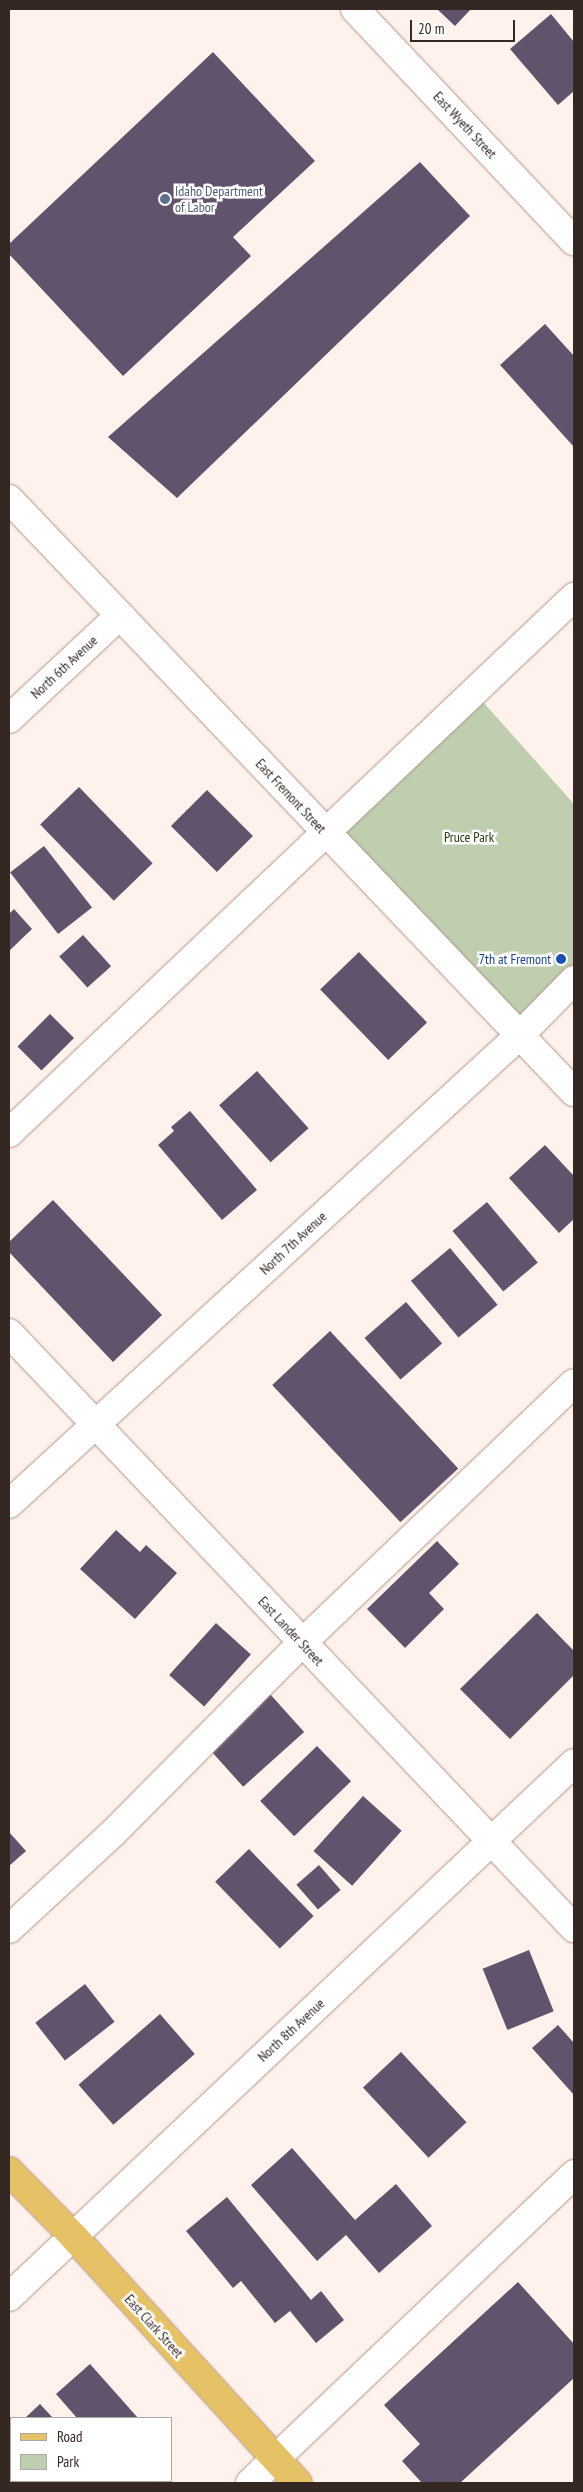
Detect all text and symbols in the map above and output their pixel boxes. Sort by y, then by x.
scale bar [413,10,518,42]
text: 20 m [418,19,444,38]
street label: East Wyeth Street [430,88,500,162]
place label: Idaho Department of Labor [175,183,263,216]
marker: Idaho Department of Labor [159,193,171,205]
street label: North 6th Avenue [27,632,101,702]
street label: East Fremont Street [252,755,330,837]
park label: Pruce Park [444,829,494,845]
place label: 7th at Fremont [479,951,551,967]
marker: 7th at Fremont [555,953,567,965]
street label: North 7th Avenue [256,1208,330,1278]
street label: East Lander Street [255,1593,327,1669]
street label: North 8th Avenue [254,1995,328,2065]
street label: East Clark Street [121,2291,187,2361]
legend [10,2417,172,2482]
text: Road [57,2427,83,2446]
text: Park [57,2452,79,2471]

